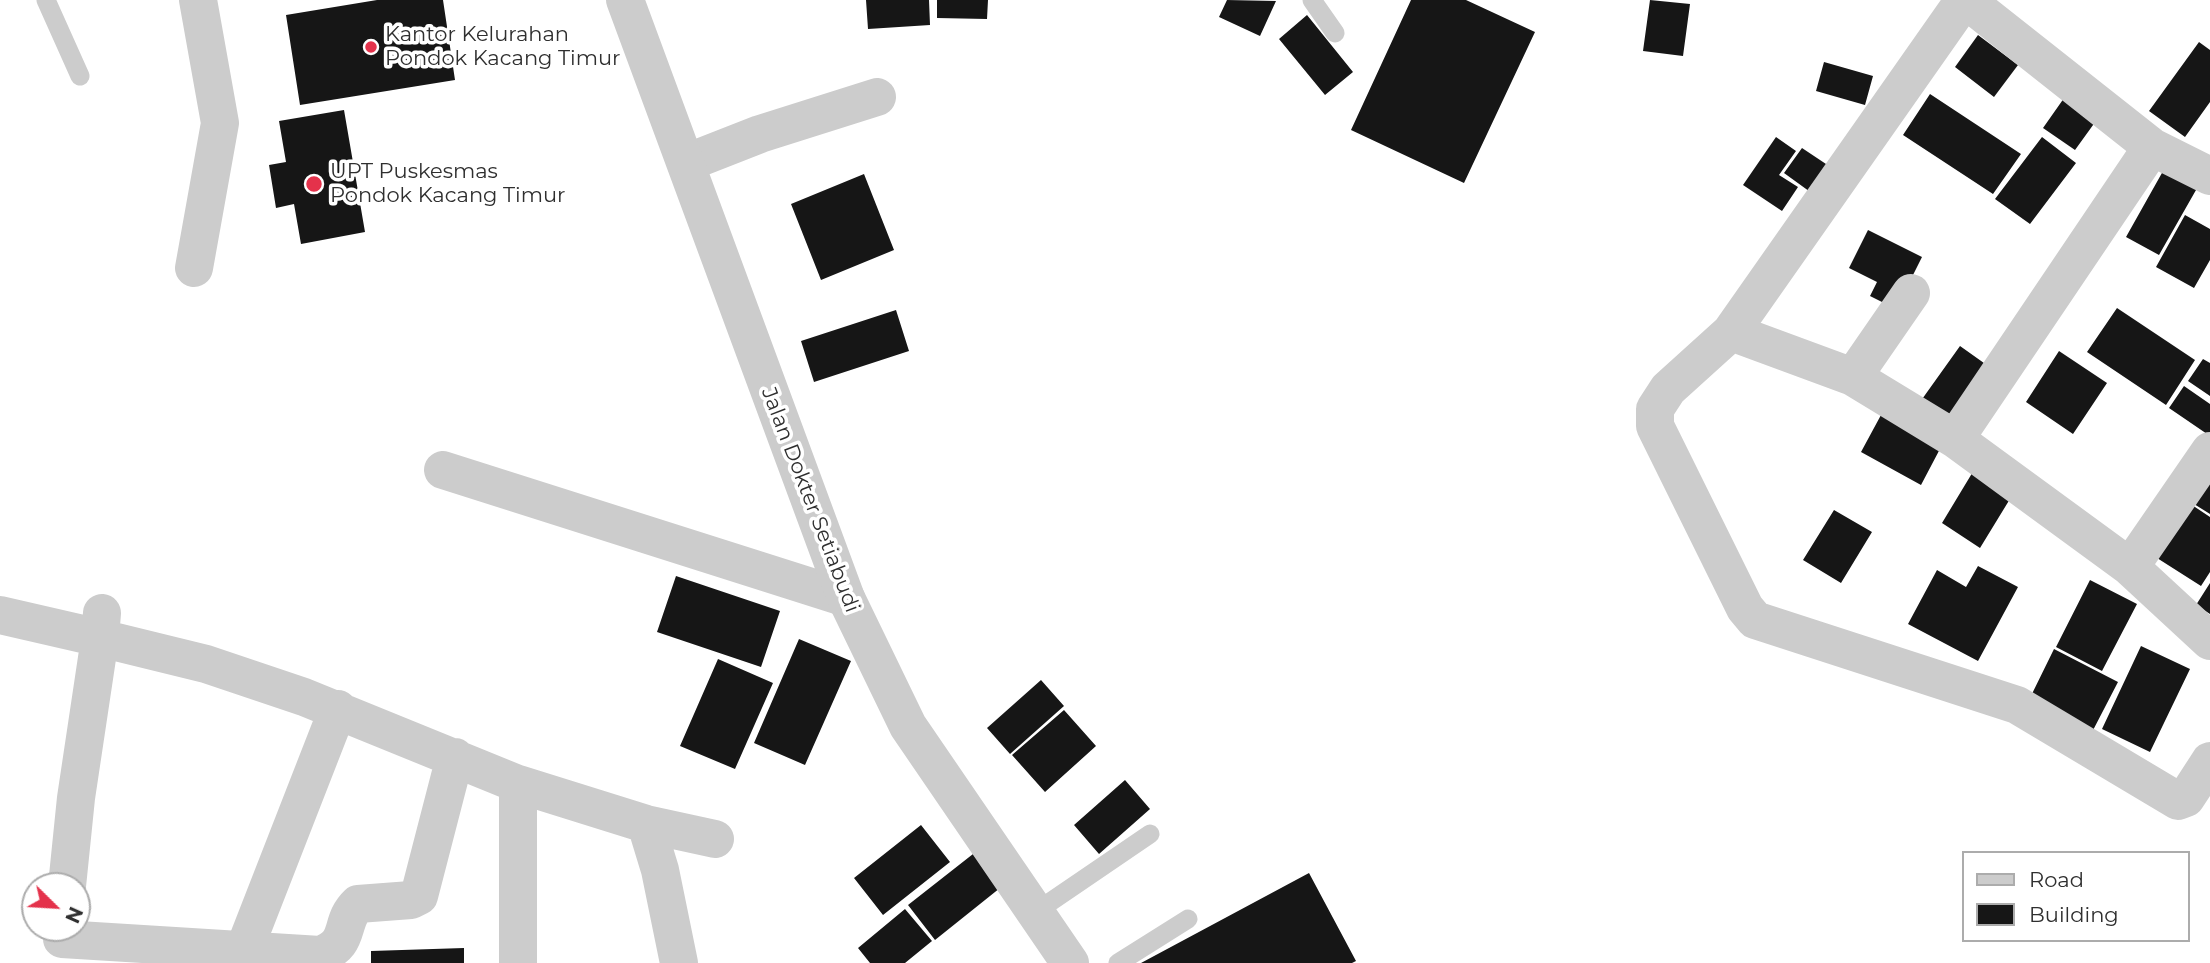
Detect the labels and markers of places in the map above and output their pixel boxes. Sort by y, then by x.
place label: Kantor Kelurahan Pondok Kacang Timur [385,22,620,72]
marker: Kantor Kelurahan Pondok Kacang Timur [363,39,379,55]
place label: UPT Puskesmas Pondok Kacang Timur [330,159,565,209]
marker: UPT Puskesmas Pondok Kacang Timur [304,174,324,194]

